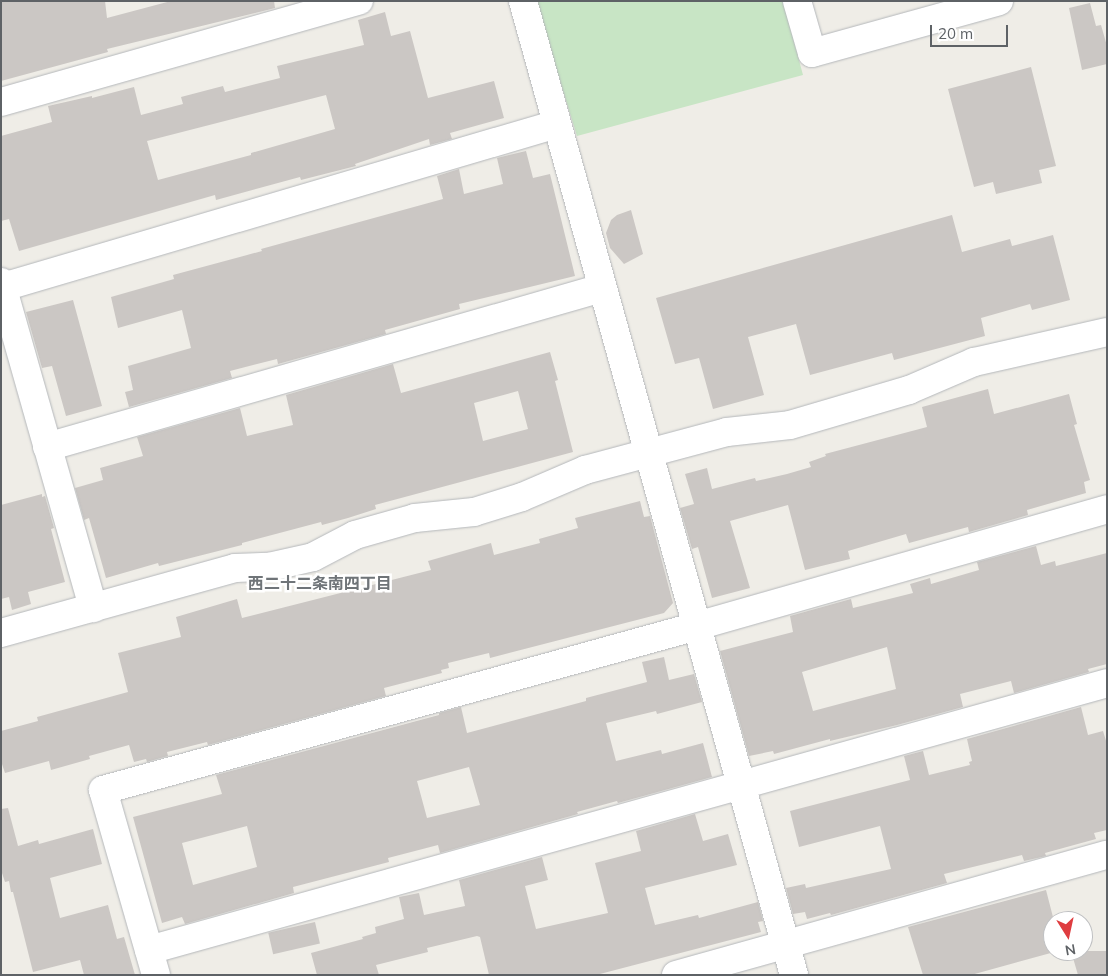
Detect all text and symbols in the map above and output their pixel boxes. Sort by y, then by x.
scale bar [933,15,1010,47]
text: 20 m [938,24,973,43]
district label: 西二十二条南四丁目 [248,573,392,593]
north arrow [1043,911,1093,961]
text: N [1064,940,1077,960]

